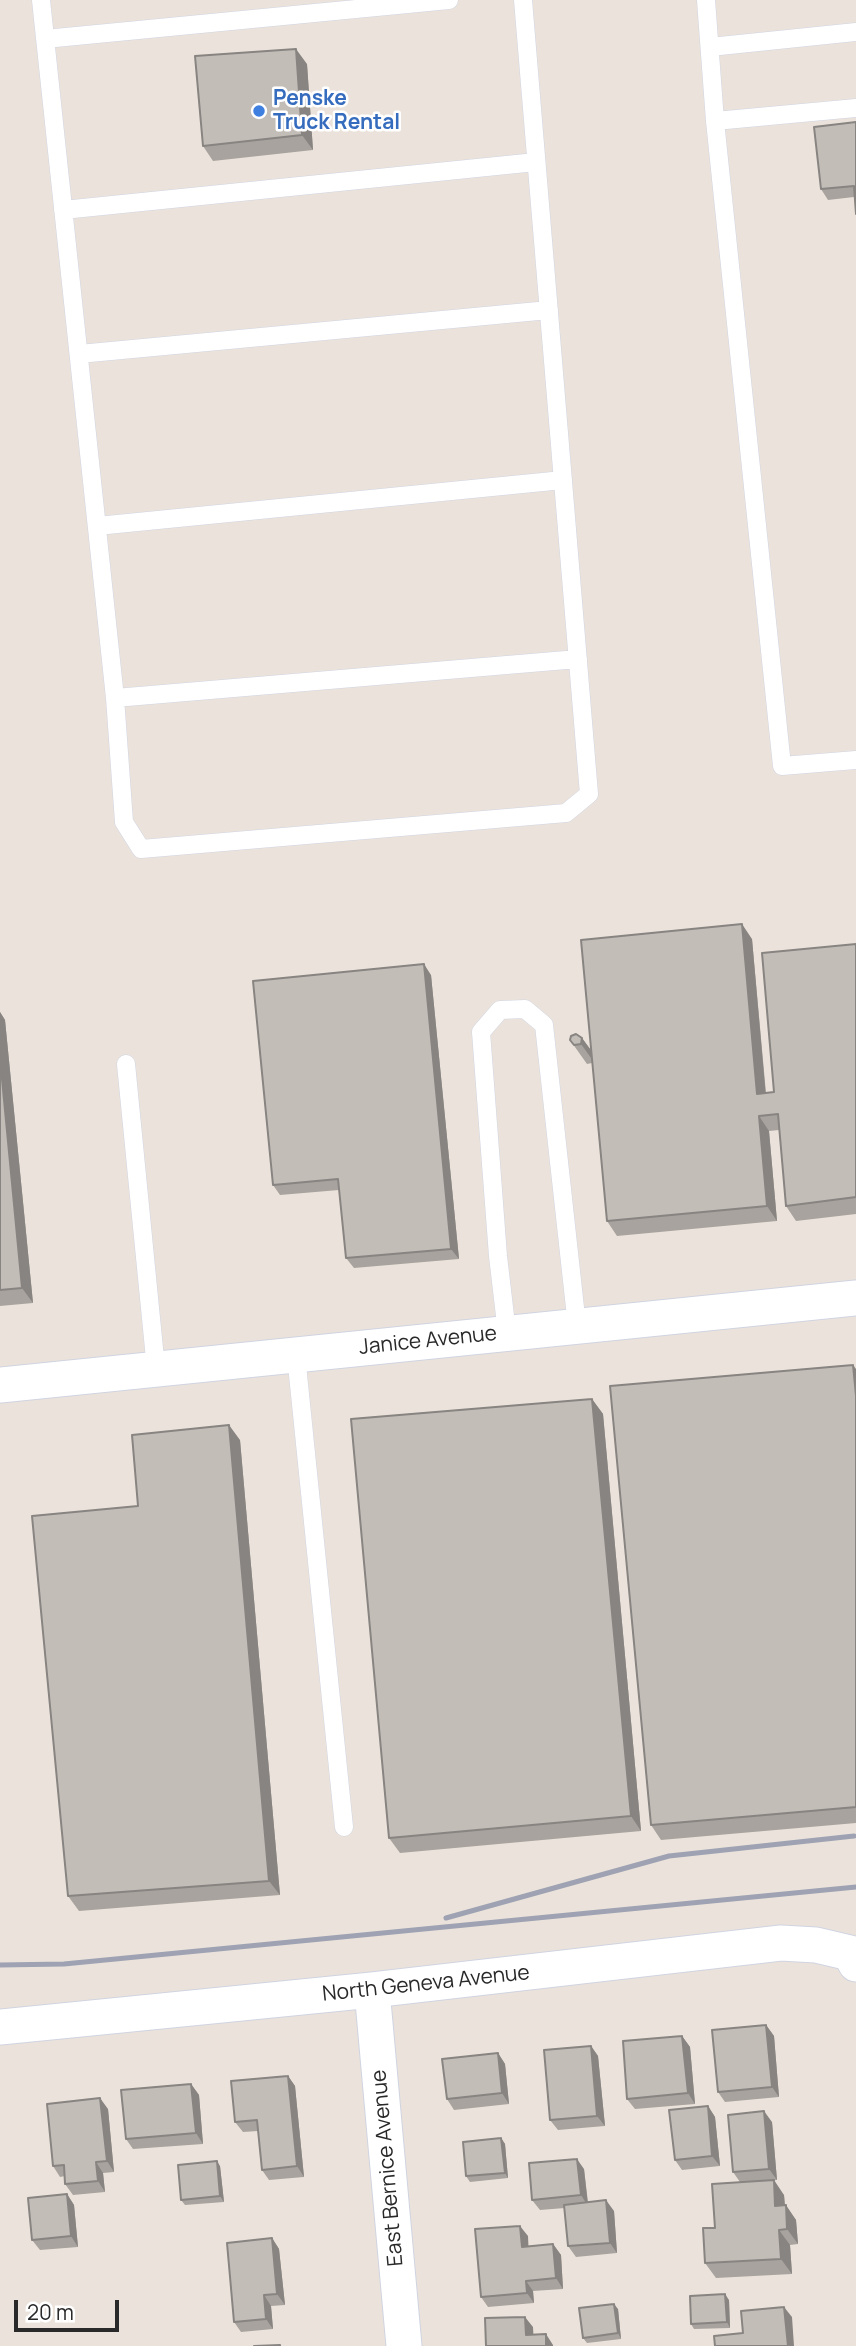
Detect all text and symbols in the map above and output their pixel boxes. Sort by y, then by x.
place label: Penske Truck Rental [273,86,400,136]
marker: Penske Truck Rental [251,103,267,119]
street label: Janice Avenue [358,1321,498,1361]
street label: North Geneva Avenue [321,1961,531,2007]
street label: East Bernice Avenue [367,2069,409,2267]
scale bar [18,2286,122,2330]
text: 20 m [27,2298,74,2326]

